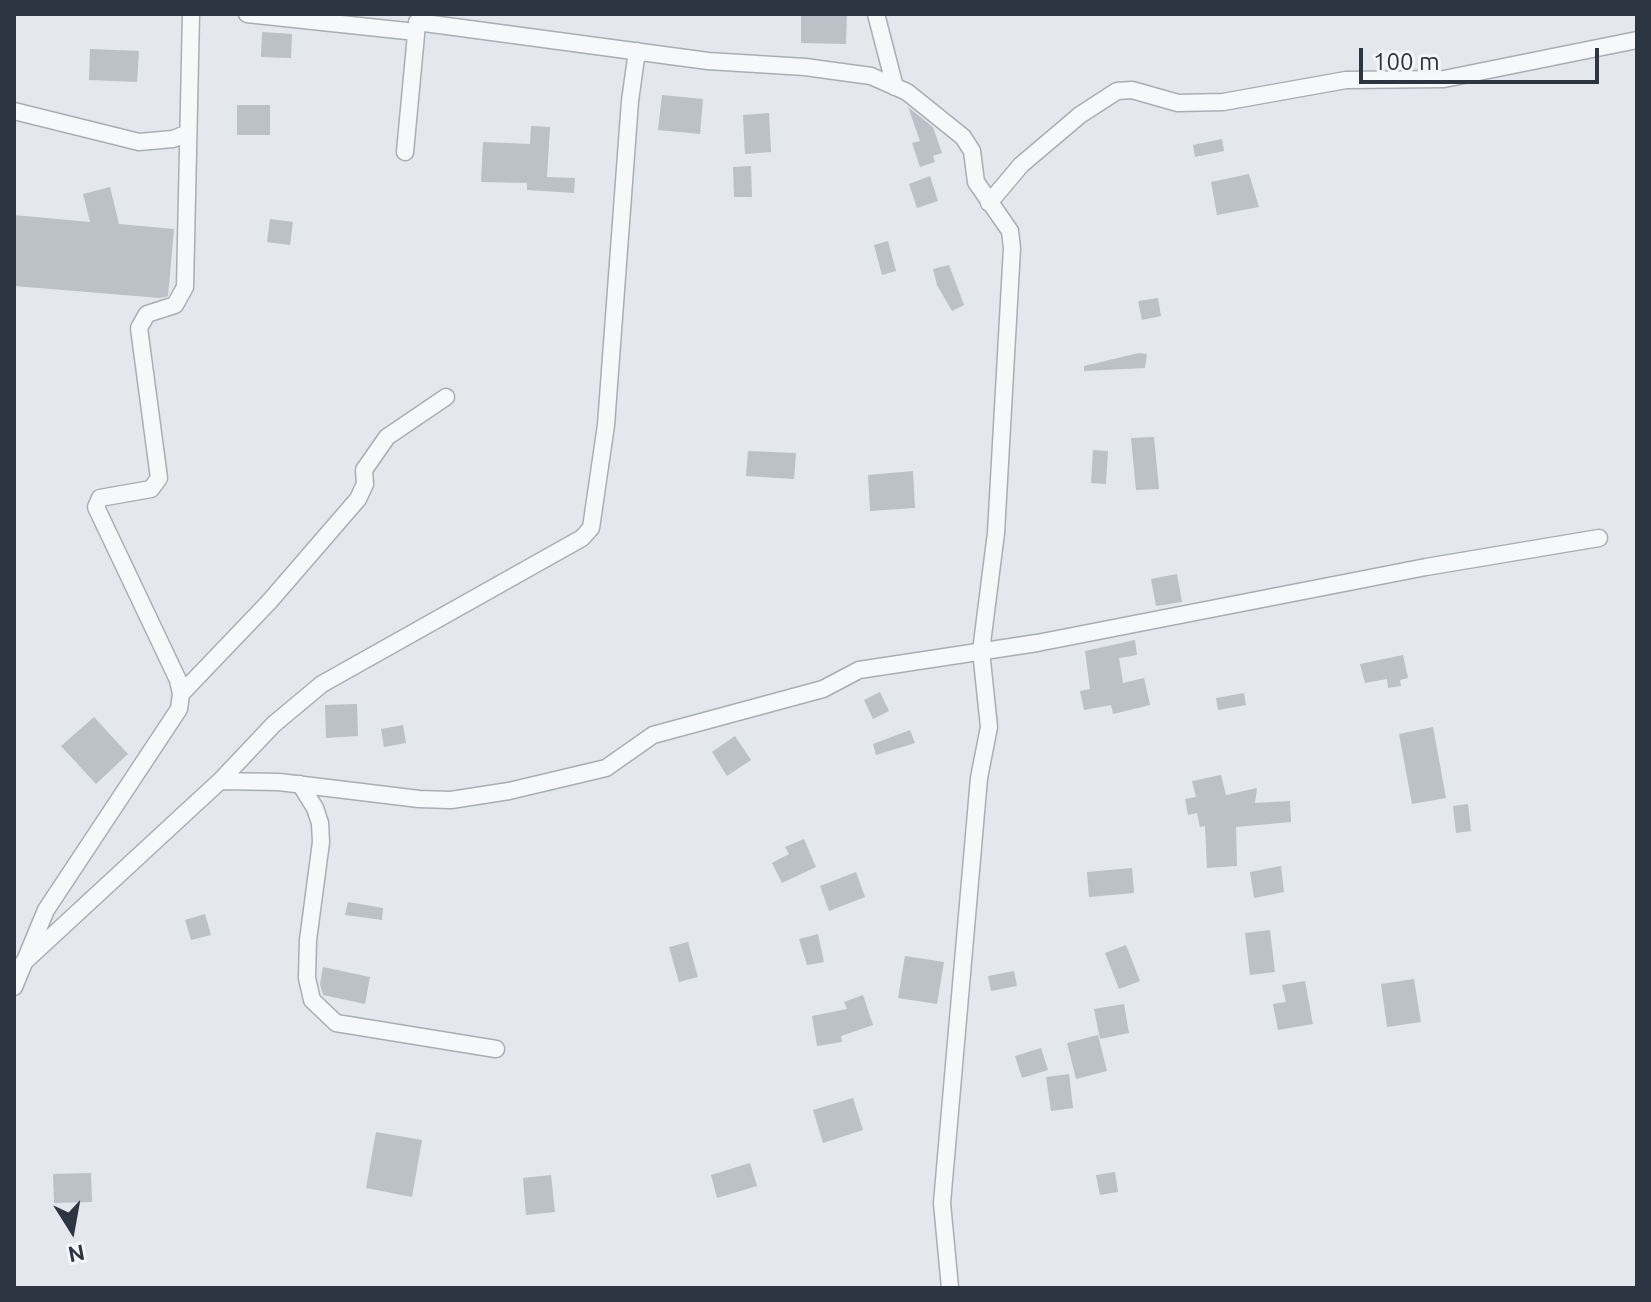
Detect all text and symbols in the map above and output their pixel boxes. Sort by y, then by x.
scale bar [1363,32,1603,82]
text: 100 m [1373,48,1440,75]
north arrow [32,1190,112,1270]
text: N [66,1240,87,1268]

